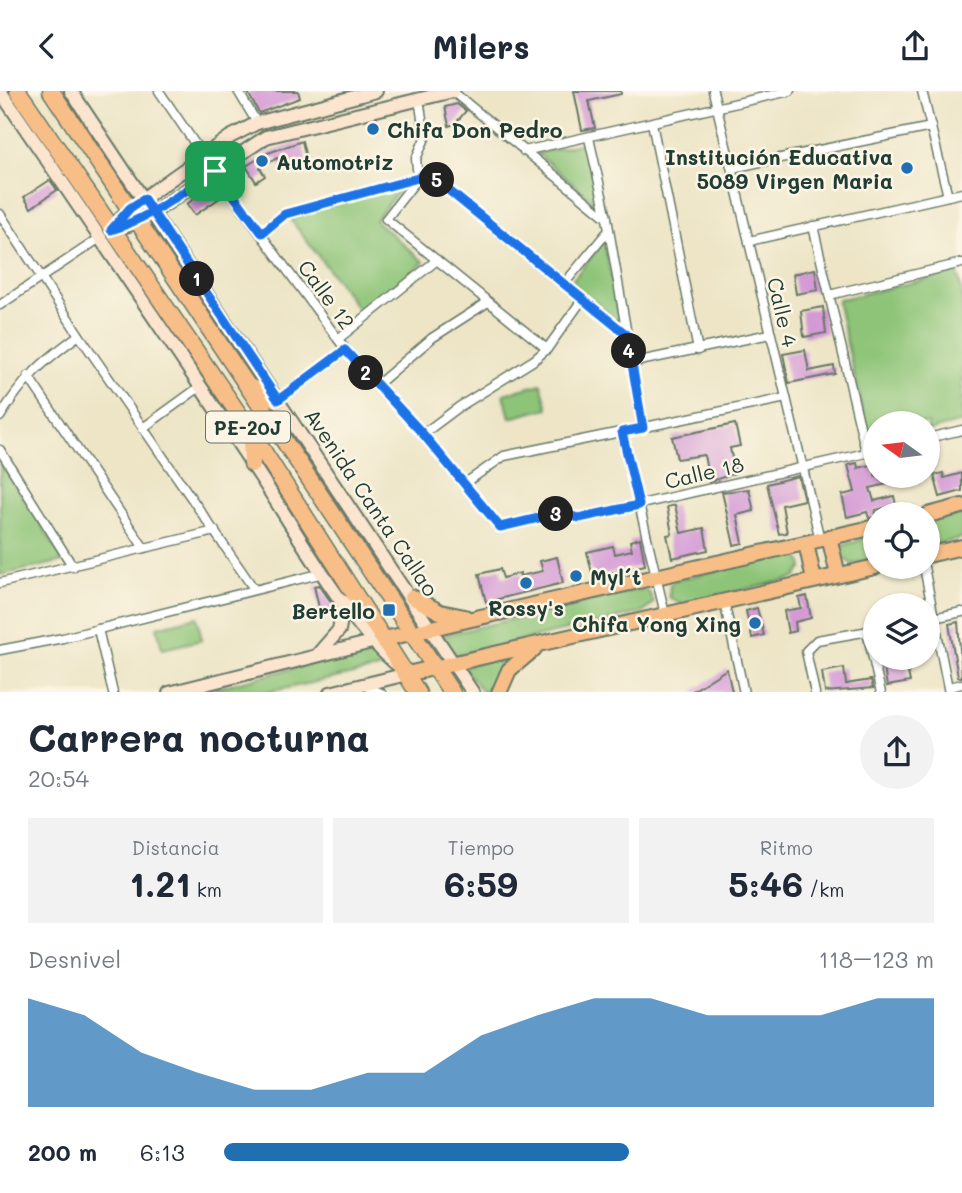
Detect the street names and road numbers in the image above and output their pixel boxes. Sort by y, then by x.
street label: Calle 12 [293,254,361,334]
street label: Calle 4 [762,275,804,350]
street label: Avenida Canta Callao [299,403,445,601]
road number: PE-20J [206,411,290,443]
street label: Calle 18 [662,450,746,494]

